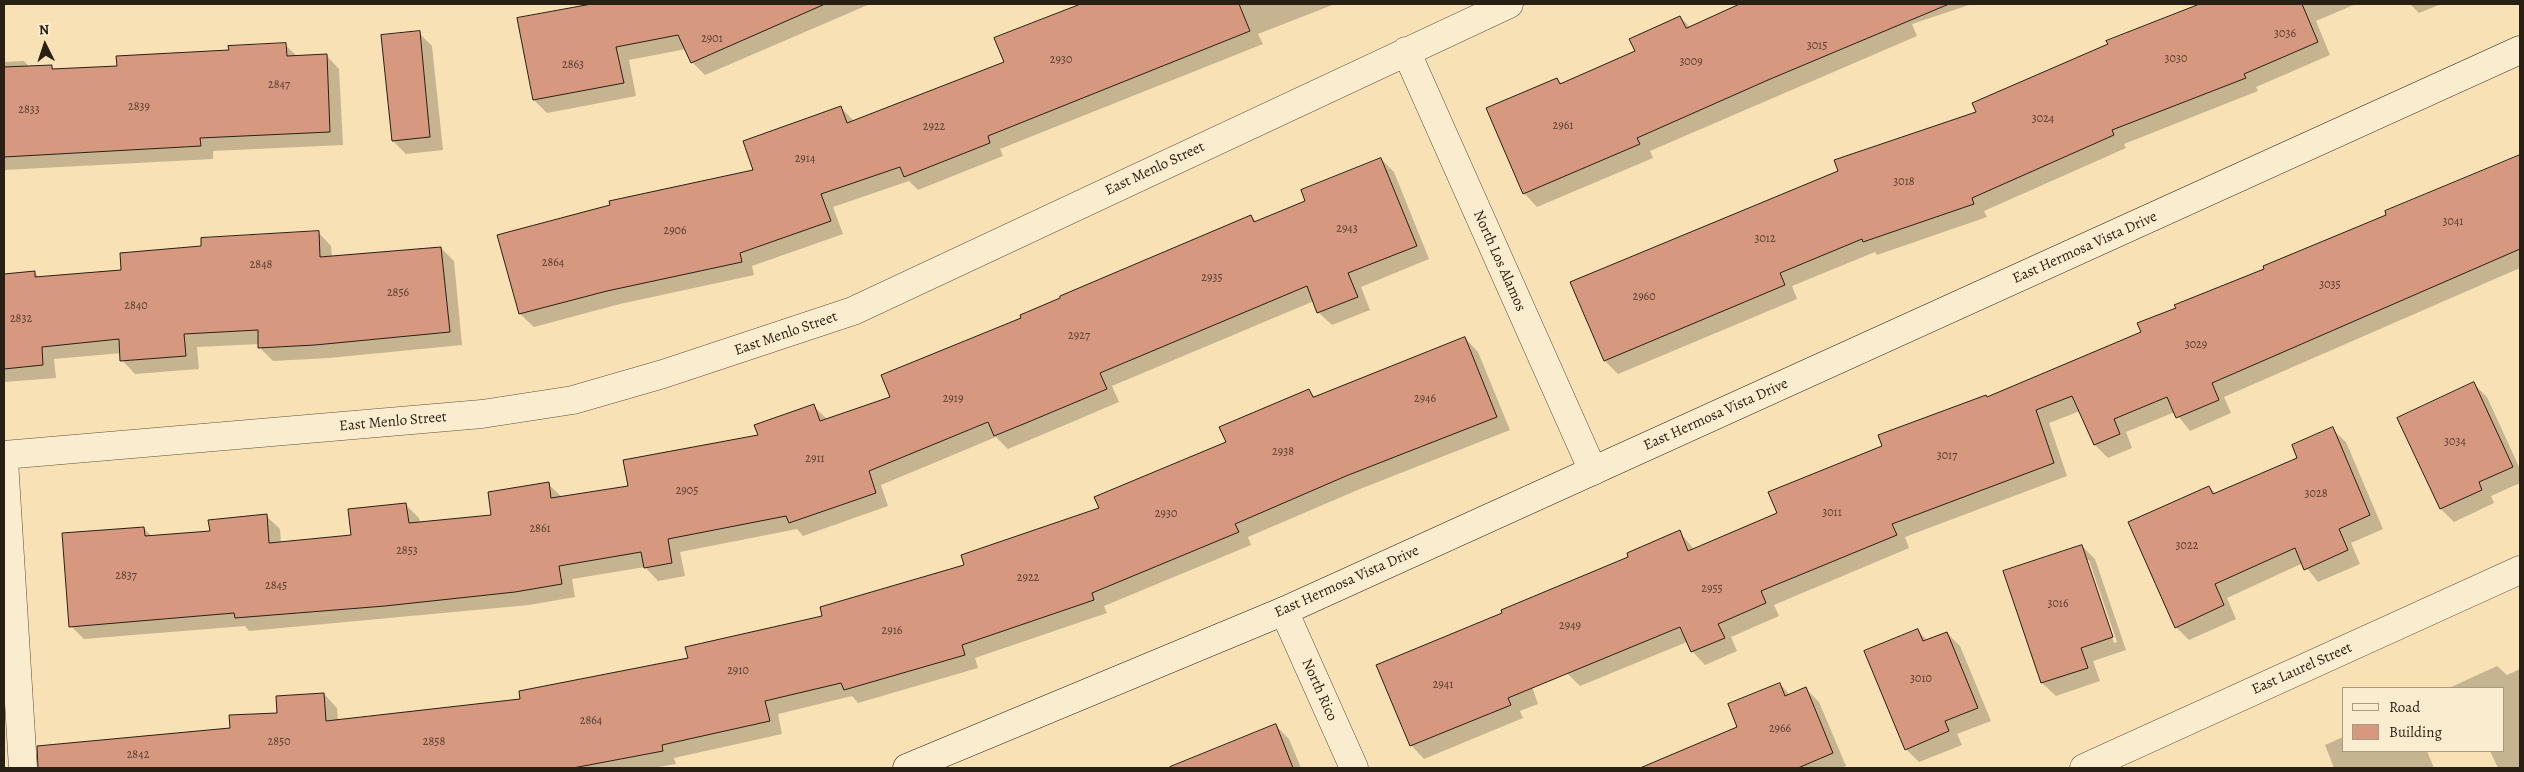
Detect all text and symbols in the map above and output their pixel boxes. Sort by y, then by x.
north arrow [20,20,70,70]
text: N [38,20,50,39]
house number: 3036 [2274,27,2296,41]
house number: 2901 [701,32,723,46]
house number: 3015 [1807,39,1827,53]
house number: 3030 [2165,52,2187,66]
house number: 2930 [1050,53,1072,67]
house number: 3009 [1679,55,1703,69]
house number: 2863 [562,58,584,72]
house number: 2847 [268,78,290,92]
house number: 2839 [128,100,150,114]
house number: 2833 [18,103,40,117]
house number: 3024 [2032,112,2054,126]
house number: 2961 [1553,119,1573,133]
house number: 2922 [923,120,945,134]
street label: East Menlo Street [1102,138,1208,200]
house number: 2914 [795,152,815,166]
house number: 3018 [1893,175,1915,189]
street label: North Los Alamos [1469,208,1529,314]
street label: East Hermosa Vista Drive [2010,208,2160,288]
house number: 3041 [2443,215,2463,229]
house number: 2943 [1336,222,1358,236]
house number: 2906 [663,224,687,238]
house number: 3012 [1754,232,1776,246]
house number: 2864 [542,256,564,270]
house number: 2848 [250,258,272,272]
house number: 2935 [1201,271,1223,285]
house number: 3035 [2319,278,2341,292]
house number: 2856 [387,286,409,300]
house number: 2960 [1632,290,1656,304]
house number: 2840 [124,299,148,313]
street label: East Menlo Street [732,308,840,360]
house number: 2832 [10,312,32,326]
house number: 2927 [1068,329,1090,343]
house number: 3029 [2185,338,2207,352]
street label: East Hermosa Vista Drive [1641,375,1791,455]
house number: 2919 [943,392,963,406]
house number: 2946 [1414,392,1436,406]
street label: East Menlo Street [339,408,447,436]
house number: 3034 [2444,435,2466,449]
house number: 2938 [1272,445,1294,459]
house number: 3017 [1937,449,1957,463]
house number: 2911 [805,452,825,466]
house number: 2905 [676,484,698,498]
house number: 3028 [2305,487,2327,501]
house number: 3011 [1822,506,1842,520]
house number: 2930 [1155,507,1177,521]
house number: 2861 [529,522,551,536]
house number: 3022 [2176,539,2198,553]
street label: East Hermosa Vista Drive [1272,542,1422,622]
house number: 2853 [396,544,418,558]
house number: 2837 [115,569,137,583]
house number: 2922 [1017,571,1039,585]
house number: 2845 [265,579,287,593]
house number: 2955 [1701,582,1723,596]
house number: 3016 [2047,597,2069,611]
house number: 2949 [1559,619,1581,633]
house number: 2916 [882,624,902,638]
street label: East Laurel Street [2249,639,2355,699]
street label: North Rico [1297,656,1341,724]
house number: 2910 [727,664,749,678]
house number: 3010 [1910,672,1932,686]
house number: 2941 [1433,678,1453,692]
legend [2342,687,2504,752]
text: Road [2389,697,2420,717]
house number: 2864 [580,714,602,728]
house number: 2966 [1769,722,1791,736]
text: Building [2389,722,2442,742]
house number: 2850 [267,735,291,749]
house number: 2858 [423,735,445,749]
house number: 2842 [127,748,149,762]

